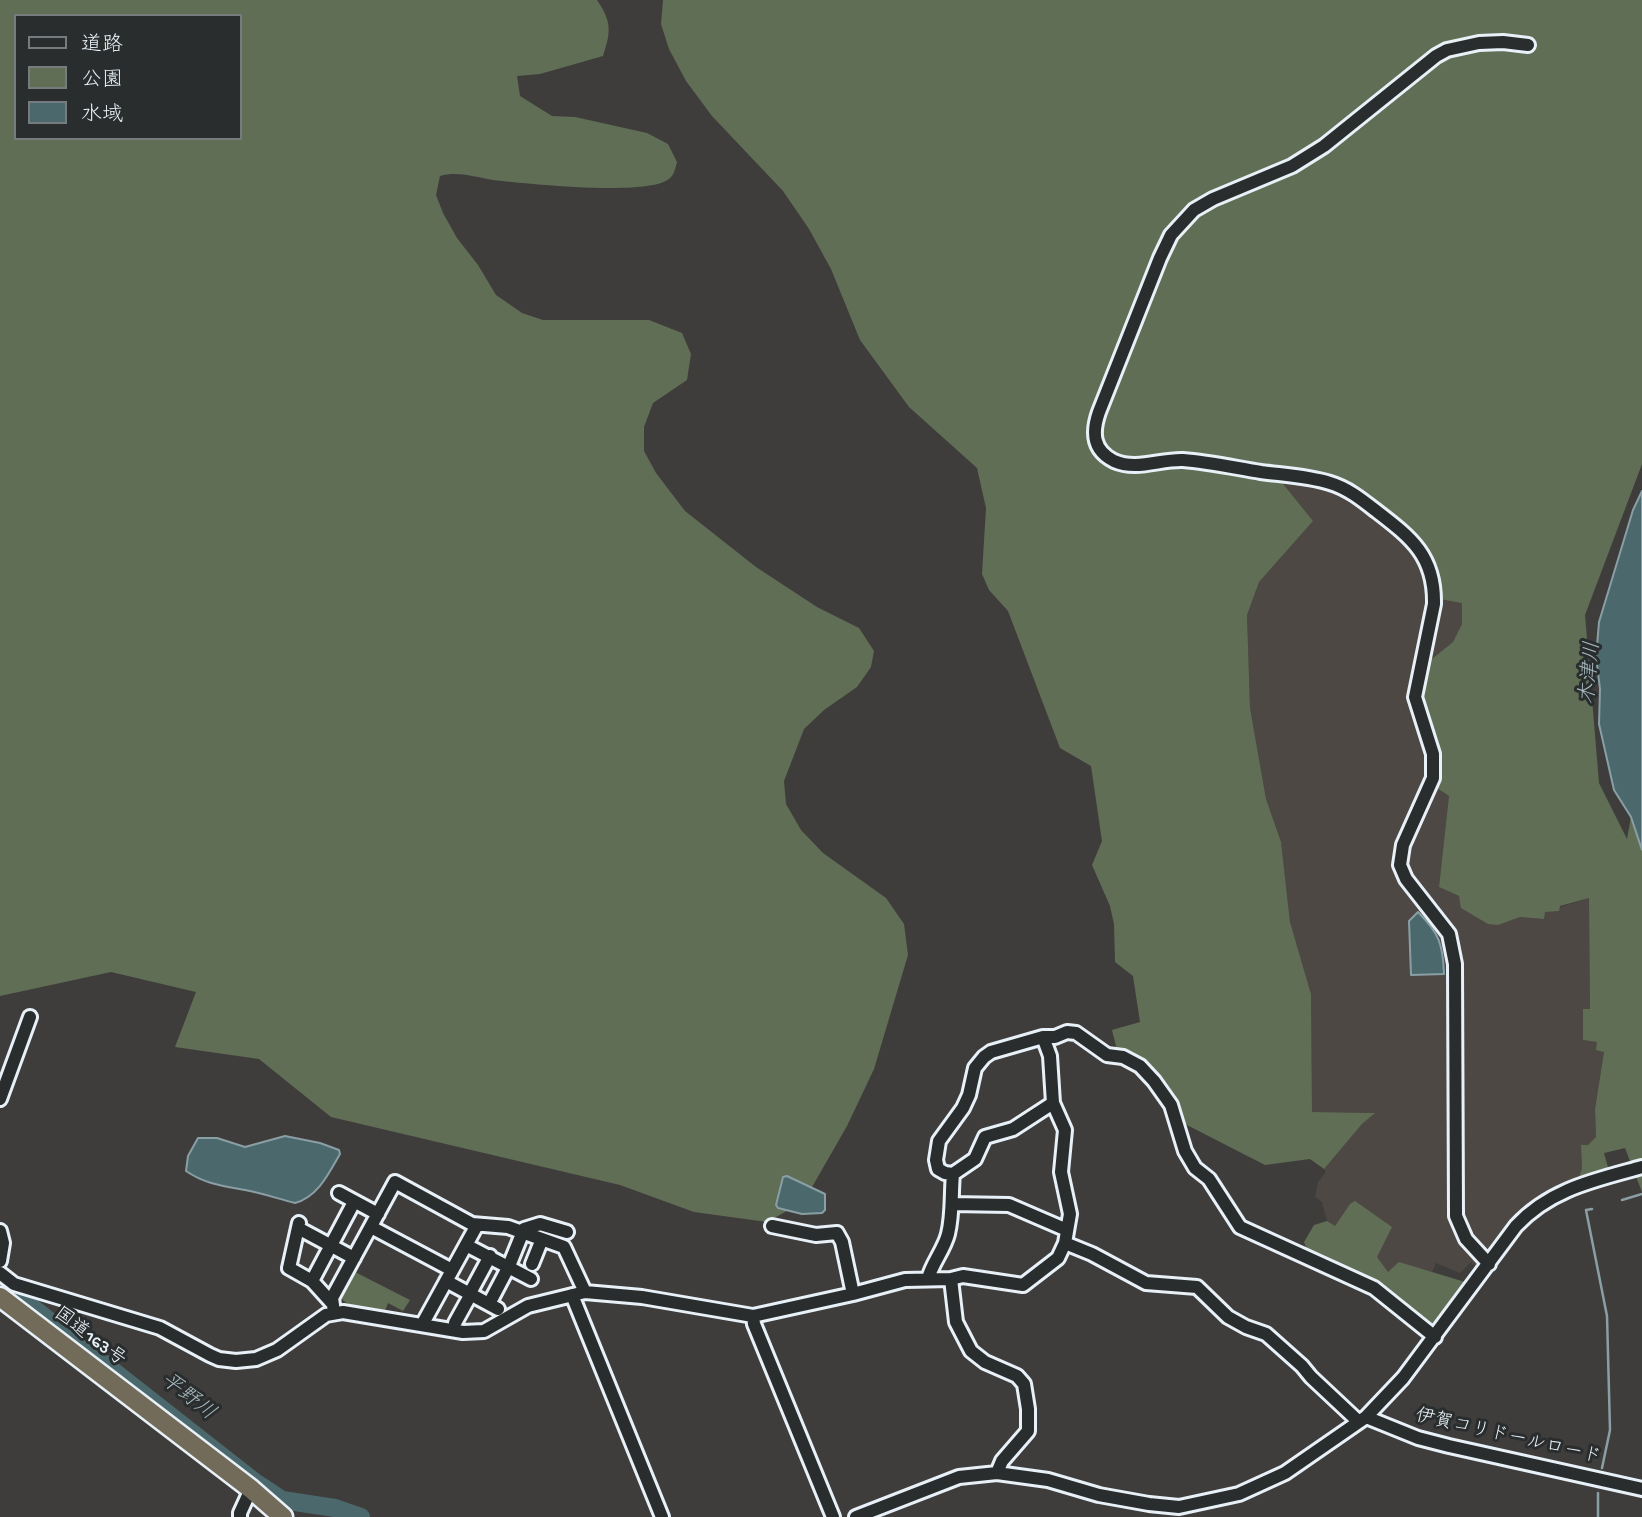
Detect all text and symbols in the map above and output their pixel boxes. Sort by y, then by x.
legend [14,14,242,140]
text: 道路 [81,34,123,59]
text: 公園 [81,69,123,94]
text: 水域 [81,104,123,129]
water label: 木津川 [1577,641,1607,705]
street label: 国道163号 [49,1304,129,1372]
water label: 平野川 [154,1369,220,1427]
street label: 伊賀コリドールロード [1413,1406,1603,1470]

